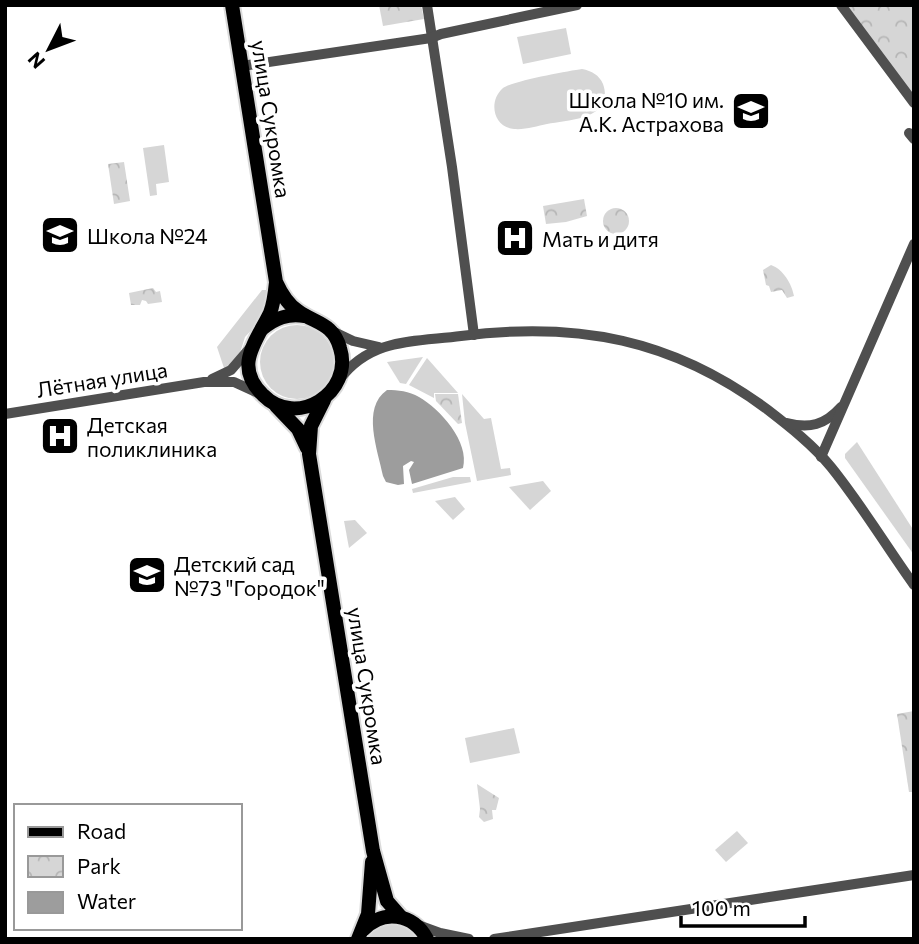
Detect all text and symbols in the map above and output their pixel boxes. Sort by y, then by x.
north arrow [14,14,84,84]
street label: улица Сукромка [247,38,297,200]
text: N [23,48,49,74]
place label: Школа №10 им. А.К. Астрахова [569,87,724,136]
school or university icon: Школа №10 им. А.К. Астрахова [730,90,772,132]
school or university icon: Школа №24 [39,214,81,256]
hospital icon: Мать и дитя [494,217,536,259]
place label: Школа №24 [87,223,208,248]
place label: Мать и дитя [542,226,659,251]
street label: Лётная улица [35,356,169,402]
place label: Детская поликлиника [87,412,217,461]
hospital icon: Детская поликлиника [39,415,81,457]
place label: Детский сад №73 "Городок" [174,551,325,600]
school or university icon: Детский сад №73 "Городок" [126,554,168,596]
street label: улица Сукромка [343,605,393,767]
legend [14,804,242,930]
text: Road [77,818,126,843]
text: Park [77,853,121,878]
scale bar [681,884,805,928]
text: Water [77,888,136,913]
text: 100 m [692,895,751,920]

